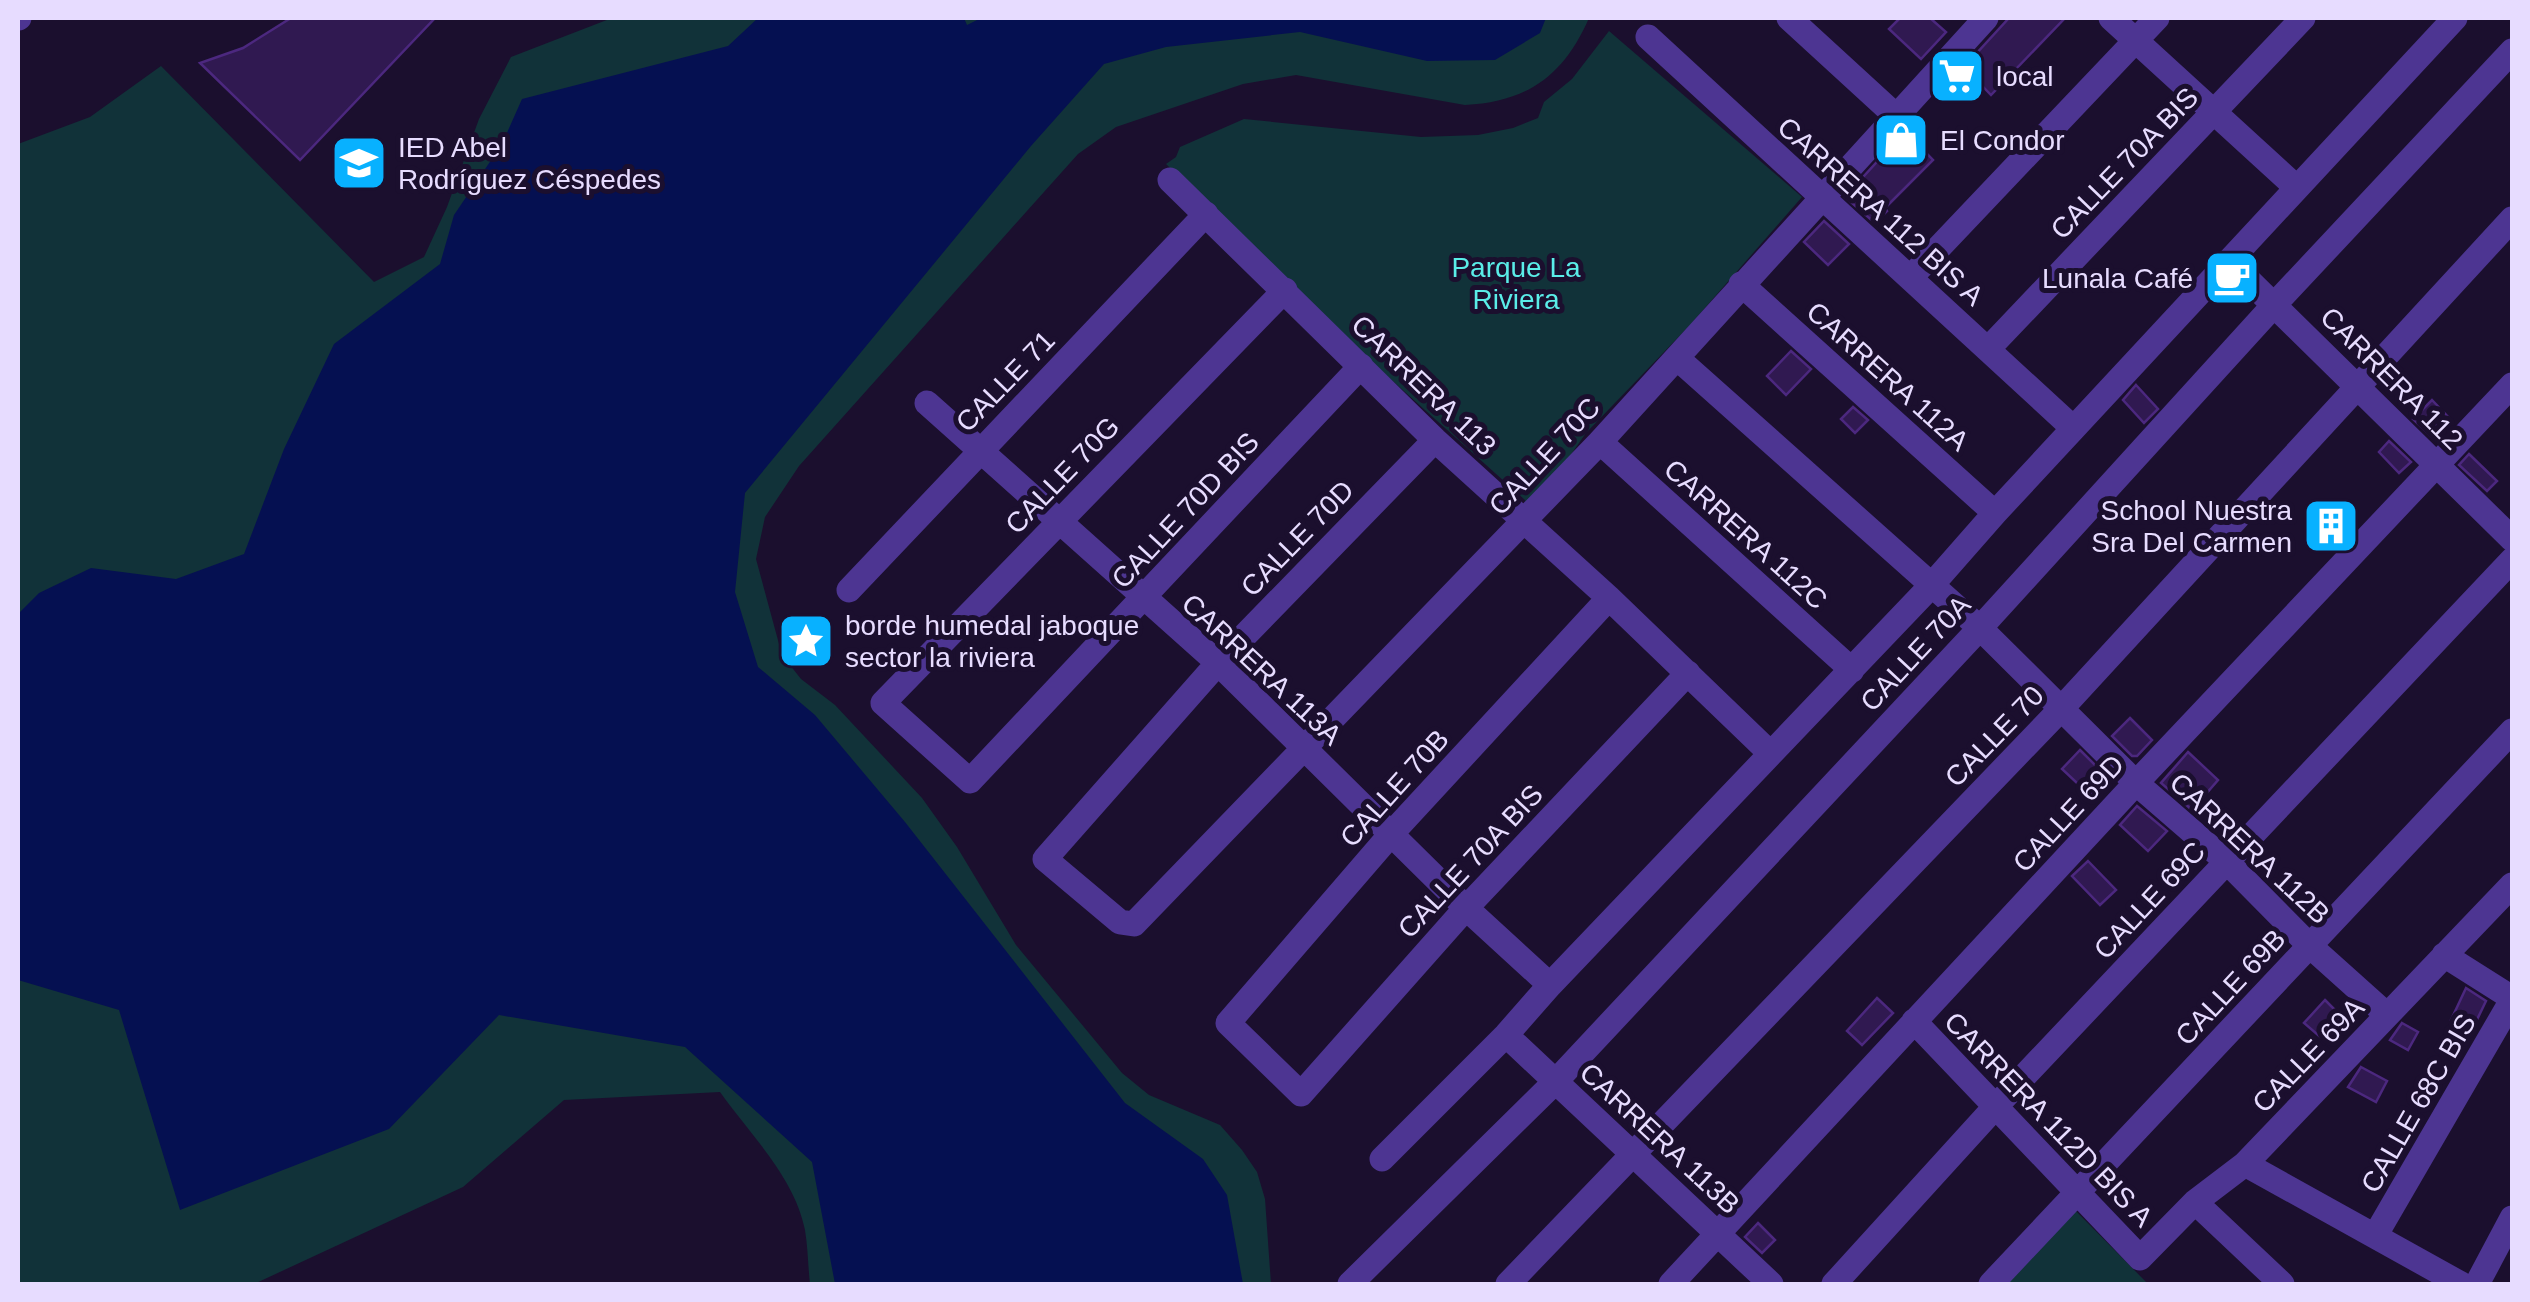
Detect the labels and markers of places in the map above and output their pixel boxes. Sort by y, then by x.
supermarket icon: local [1927,46,1987,106]
place label: local [1996,61,2054,92]
shop icon: El Condor [1871,110,1931,170]
place label: El Condor [1940,125,2065,156]
place label: IED Abel Rodríguez Céspedes [398,132,661,195]
school or university icon: IED Abel Rodríguez Céspedes [329,133,389,193]
cafe icon: Lunala Café [2202,248,2262,308]
place label: Lunala Café [2042,263,2193,294]
place label: School Nuestra Sra Del Carmen [2091,495,2292,558]
building icon: School Nuestra Sra Del Carmen [2301,496,2361,556]
place label: borde humedal jaboque sector la riviera [845,610,1139,673]
place icon: borde humedal jaboque sector la riviera [776,611,836,671]

